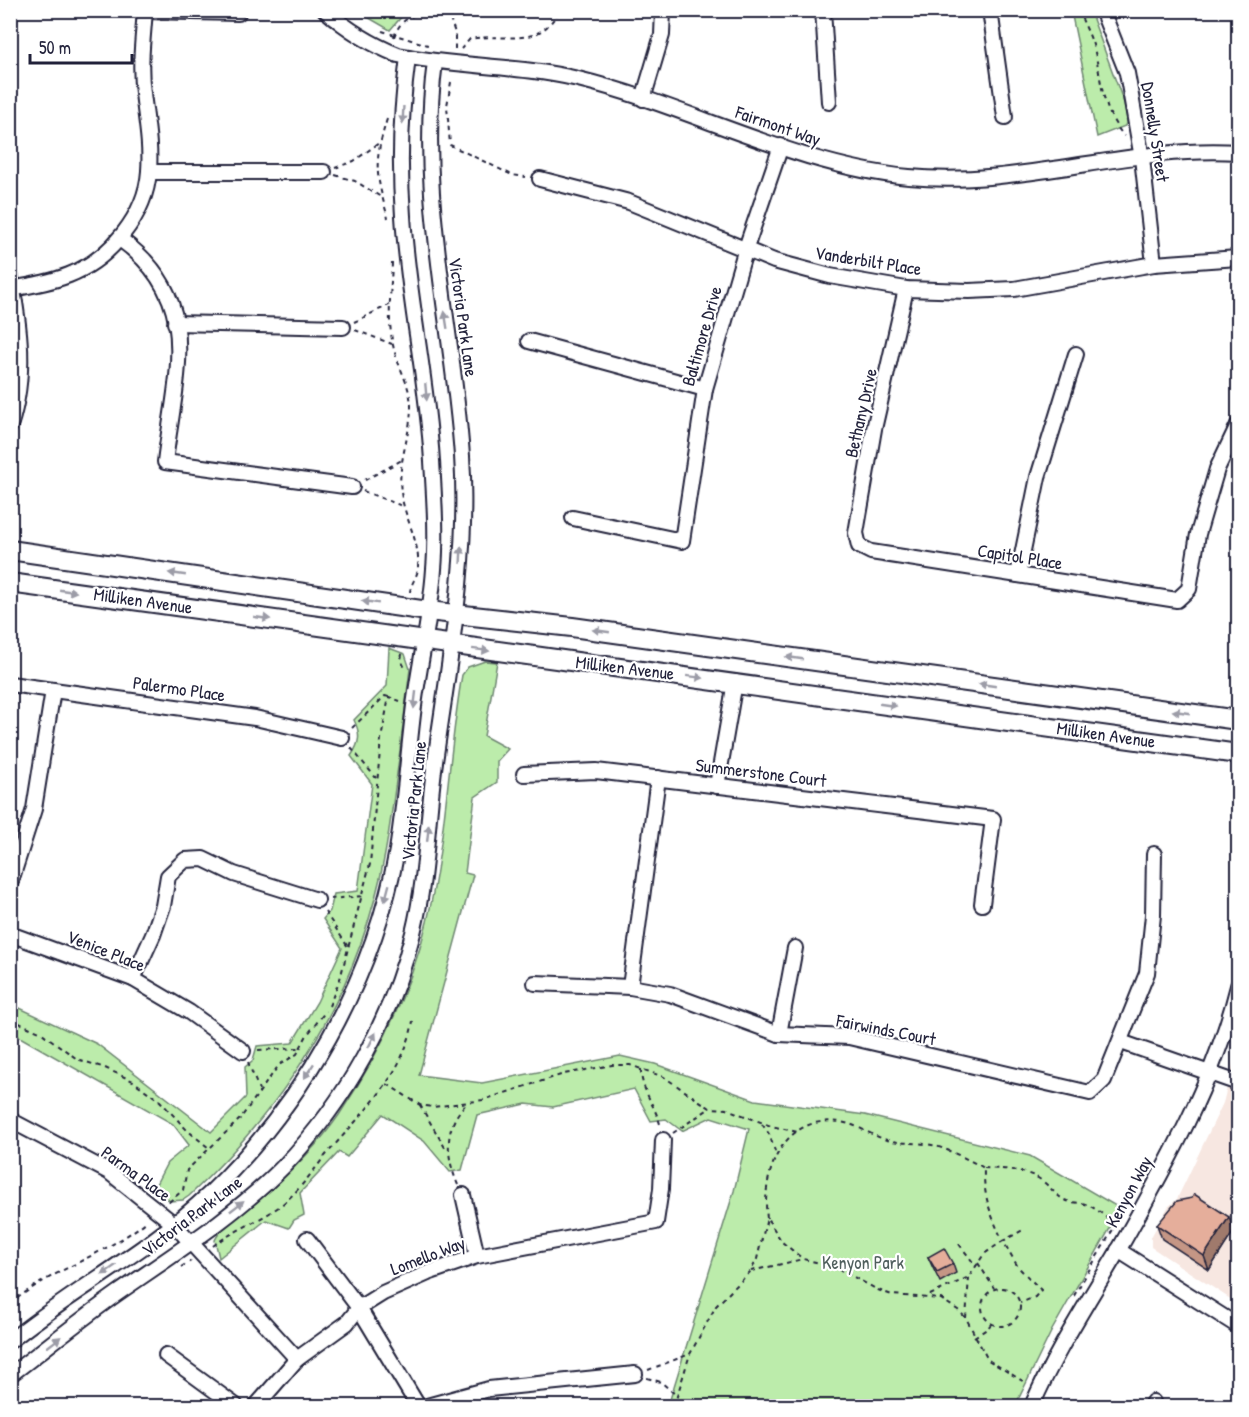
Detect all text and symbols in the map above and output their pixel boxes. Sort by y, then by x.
scale bar [30,27,132,65]
text: 50 m [39,35,71,60]
street label: Donnelly Street [1135,80,1176,184]
street label: Fairmont Way [731,99,824,152]
one-way arrow [399,105,408,124]
street label: Vanderbilt Place [813,240,923,281]
street label: Victoria Park Lane [443,256,484,378]
street label: Baltimore Drive [675,283,728,389]
one-way arrow [441,310,450,329]
street label: Bethany Drive [838,366,883,460]
one-way arrow [421,383,431,402]
street label: Capitol Place [976,537,1064,576]
one-way arrow [457,546,466,565]
one-way arrow [168,570,187,579]
street label: Milliken Avenue [92,581,194,620]
one-way arrow [59,586,78,595]
one-way arrow [361,597,380,606]
one-way arrow [252,613,271,622]
one-way arrow [592,626,611,635]
one-way arrow [472,645,491,654]
street label: Milliken Avenue [574,649,676,686]
one-way arrow [785,653,804,662]
street label: Palermo Place [131,670,227,707]
one-way arrow [686,673,705,682]
one-way arrow [978,680,997,689]
one-way arrow [410,691,420,710]
one-way arrow [879,700,898,709]
one-way arrow [1171,707,1190,716]
street label: Milliken Avenue [1055,715,1157,754]
street label: Victoria Park Lane [395,740,432,862]
street label: Summerstone Court [694,752,829,793]
one-way arrow [423,824,433,843]
one-way arrow [381,884,391,902]
street label: Venice Place [63,924,149,978]
street label: Fairwinds Court [833,1007,939,1052]
one-way arrow [368,1032,377,1049]
one-way arrow [303,1062,315,1078]
street label: Parma Place [96,1140,176,1207]
street label: Kenyon Way [1099,1151,1158,1232]
street label: Victoria Park Lane [136,1169,247,1262]
one-way arrow [229,1200,244,1212]
street label: Lomello Way [387,1230,469,1281]
park label: Kenyon Park [822,1250,905,1275]
one-way arrow [102,1264,118,1276]
one-way arrow [46,1336,61,1348]

